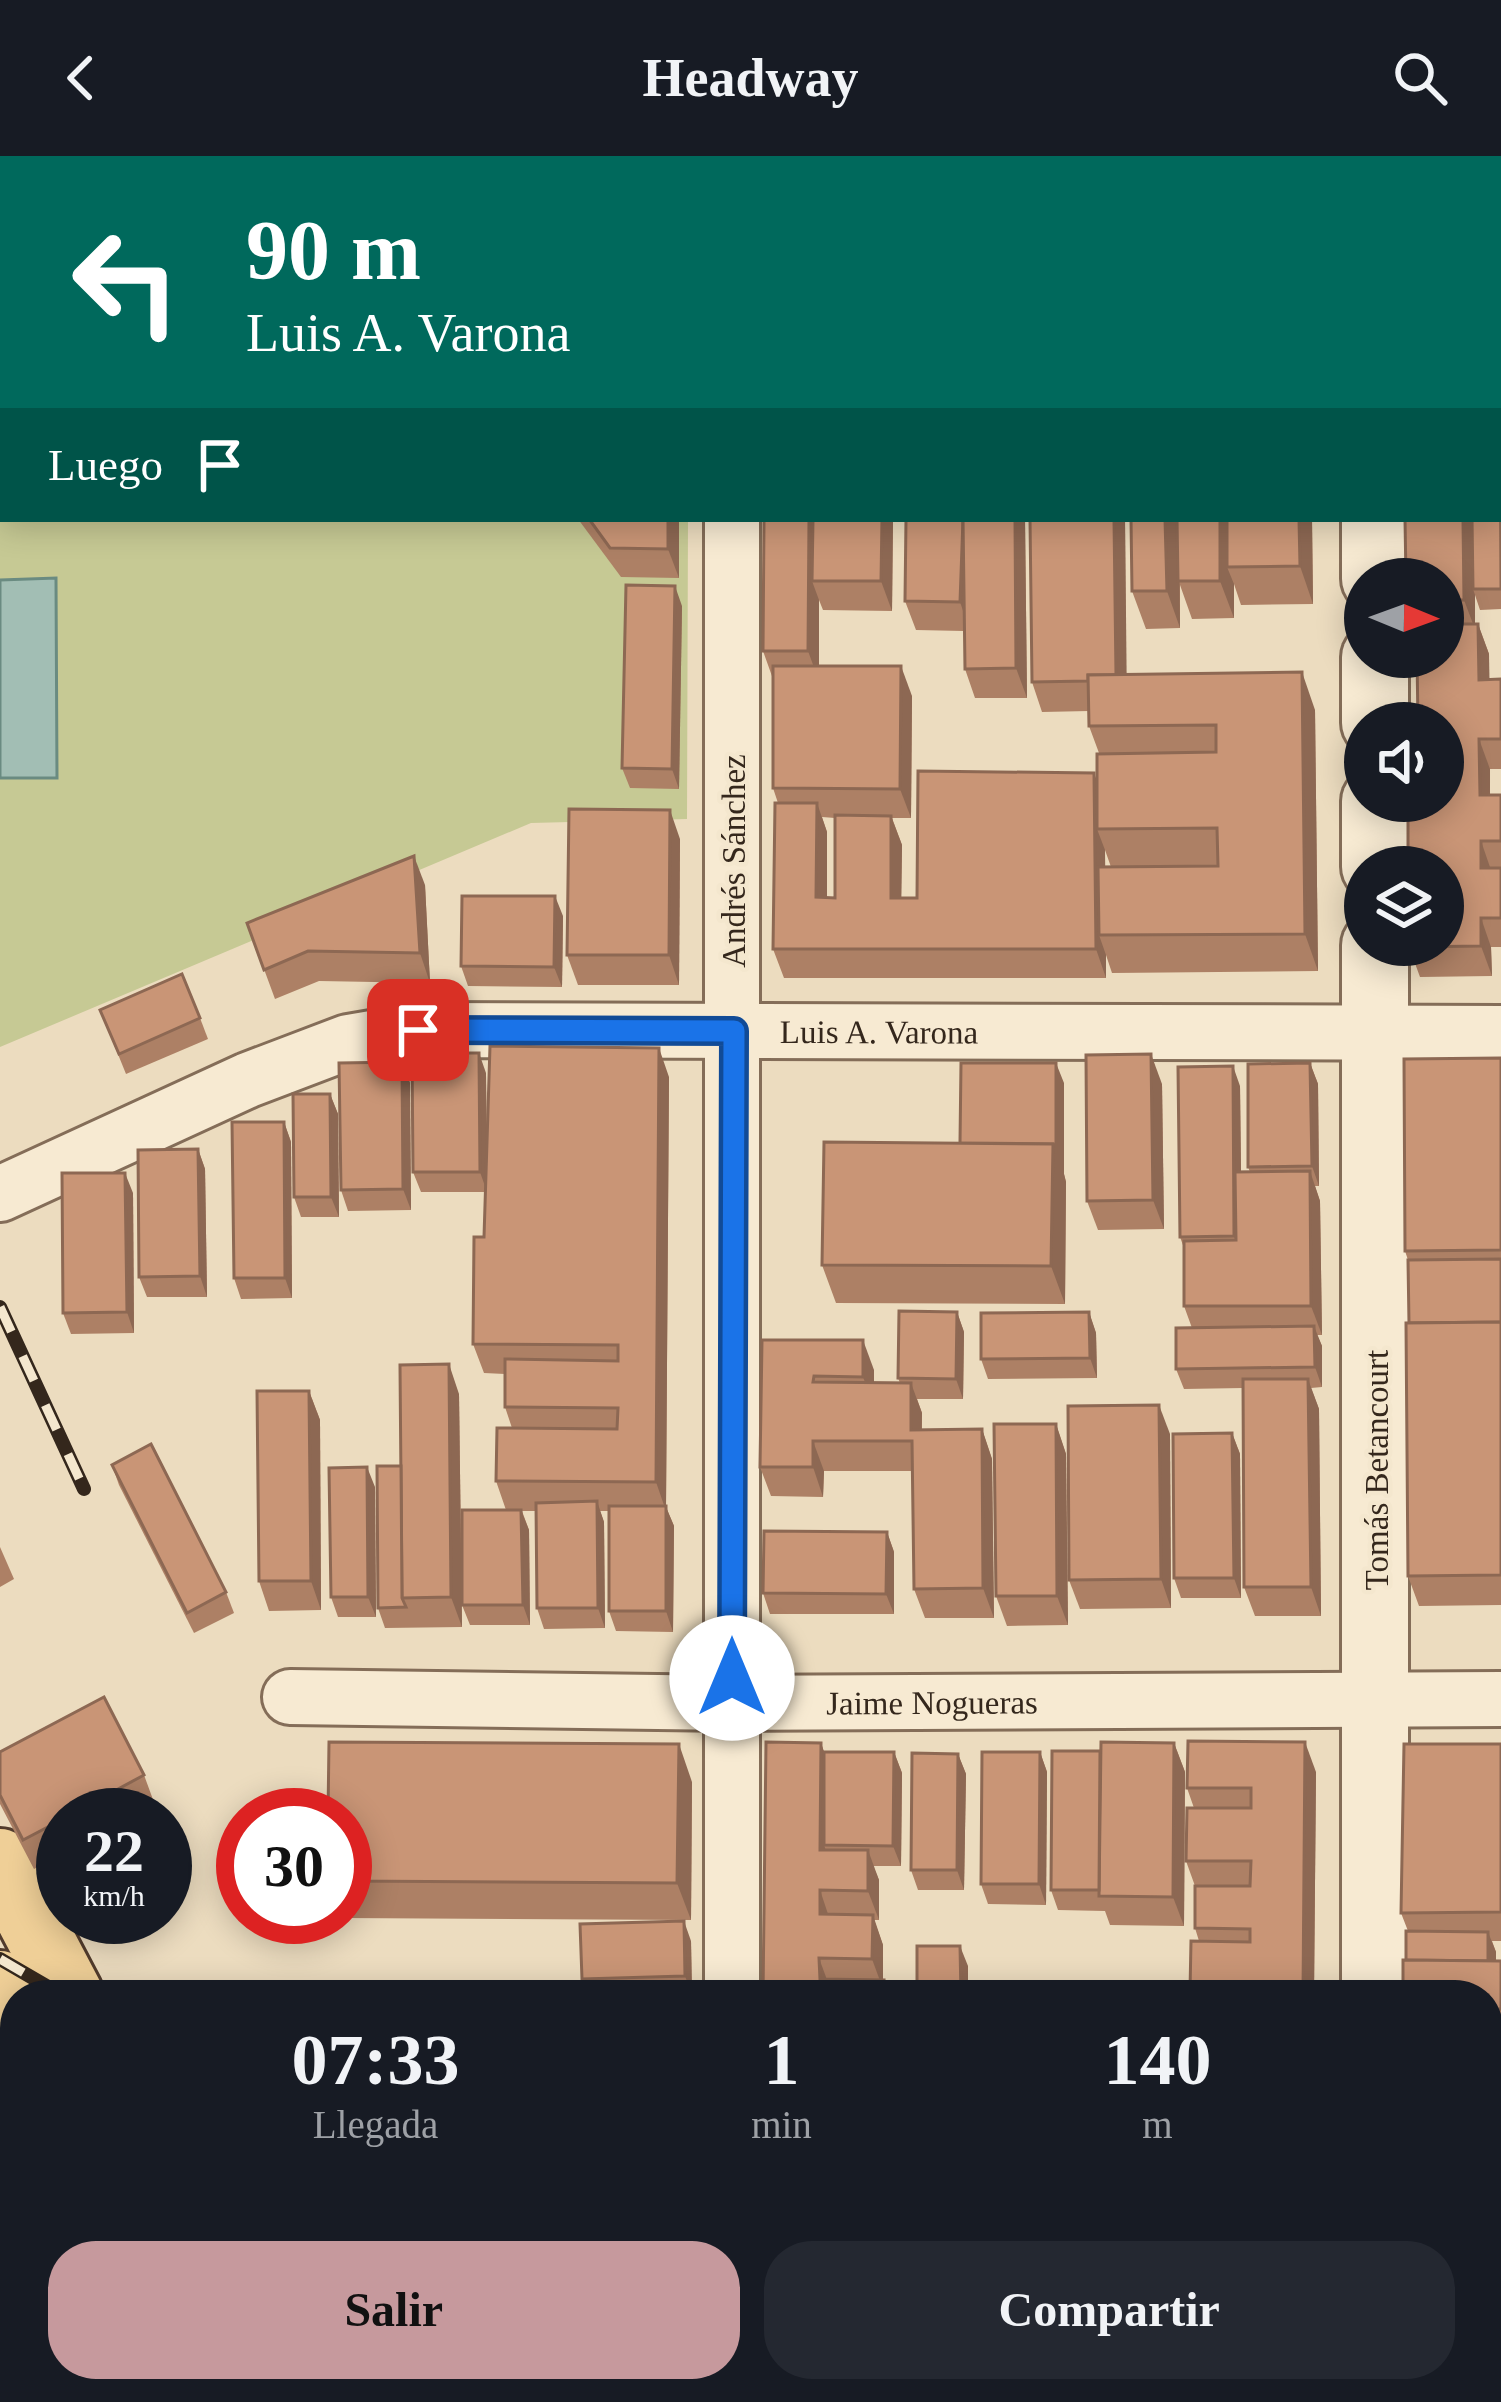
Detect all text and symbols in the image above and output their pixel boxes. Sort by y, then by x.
icon: back [48,45,114,111]
icon: search [1387,45,1453,111]
text: Headway [643,48,859,108]
icon: left [48,204,204,360]
text: 90 m [246,204,421,297]
text: Luis A. Varona [246,303,570,363]
icon: arrive [187,432,253,498]
text: Luego [48,440,163,490]
north arrow [1344,558,1464,678]
map controls [1344,558,1464,966]
button: sound [1344,702,1464,822]
street label: Andrés Sánchez [716,754,752,968]
button: layers [1344,846,1464,966]
pin [367,979,469,1081]
icon: arrive [385,997,451,1063]
street label: Luis A. Varona [780,1014,979,1051]
street label: Tomás Betancourt [1359,1350,1395,1590]
position arrow [669,1615,795,1741]
street label: Jaime Nogueras [826,1684,1038,1722]
speed limit sign: 30 [216,1788,372,1944]
text: 22 [84,1818,144,1884]
text: km/h [83,1879,145,1912]
text: 07:33 [292,2020,460,2100]
text: 1 [763,2020,799,2100]
text: 140 [1103,2020,1211,2100]
text: Llegada [313,2103,438,2146]
text: min [751,2103,812,2146]
text: m [1142,2103,1173,2146]
button: Salir [48,2241,740,2379]
button: Compartir [764,2241,1455,2379]

